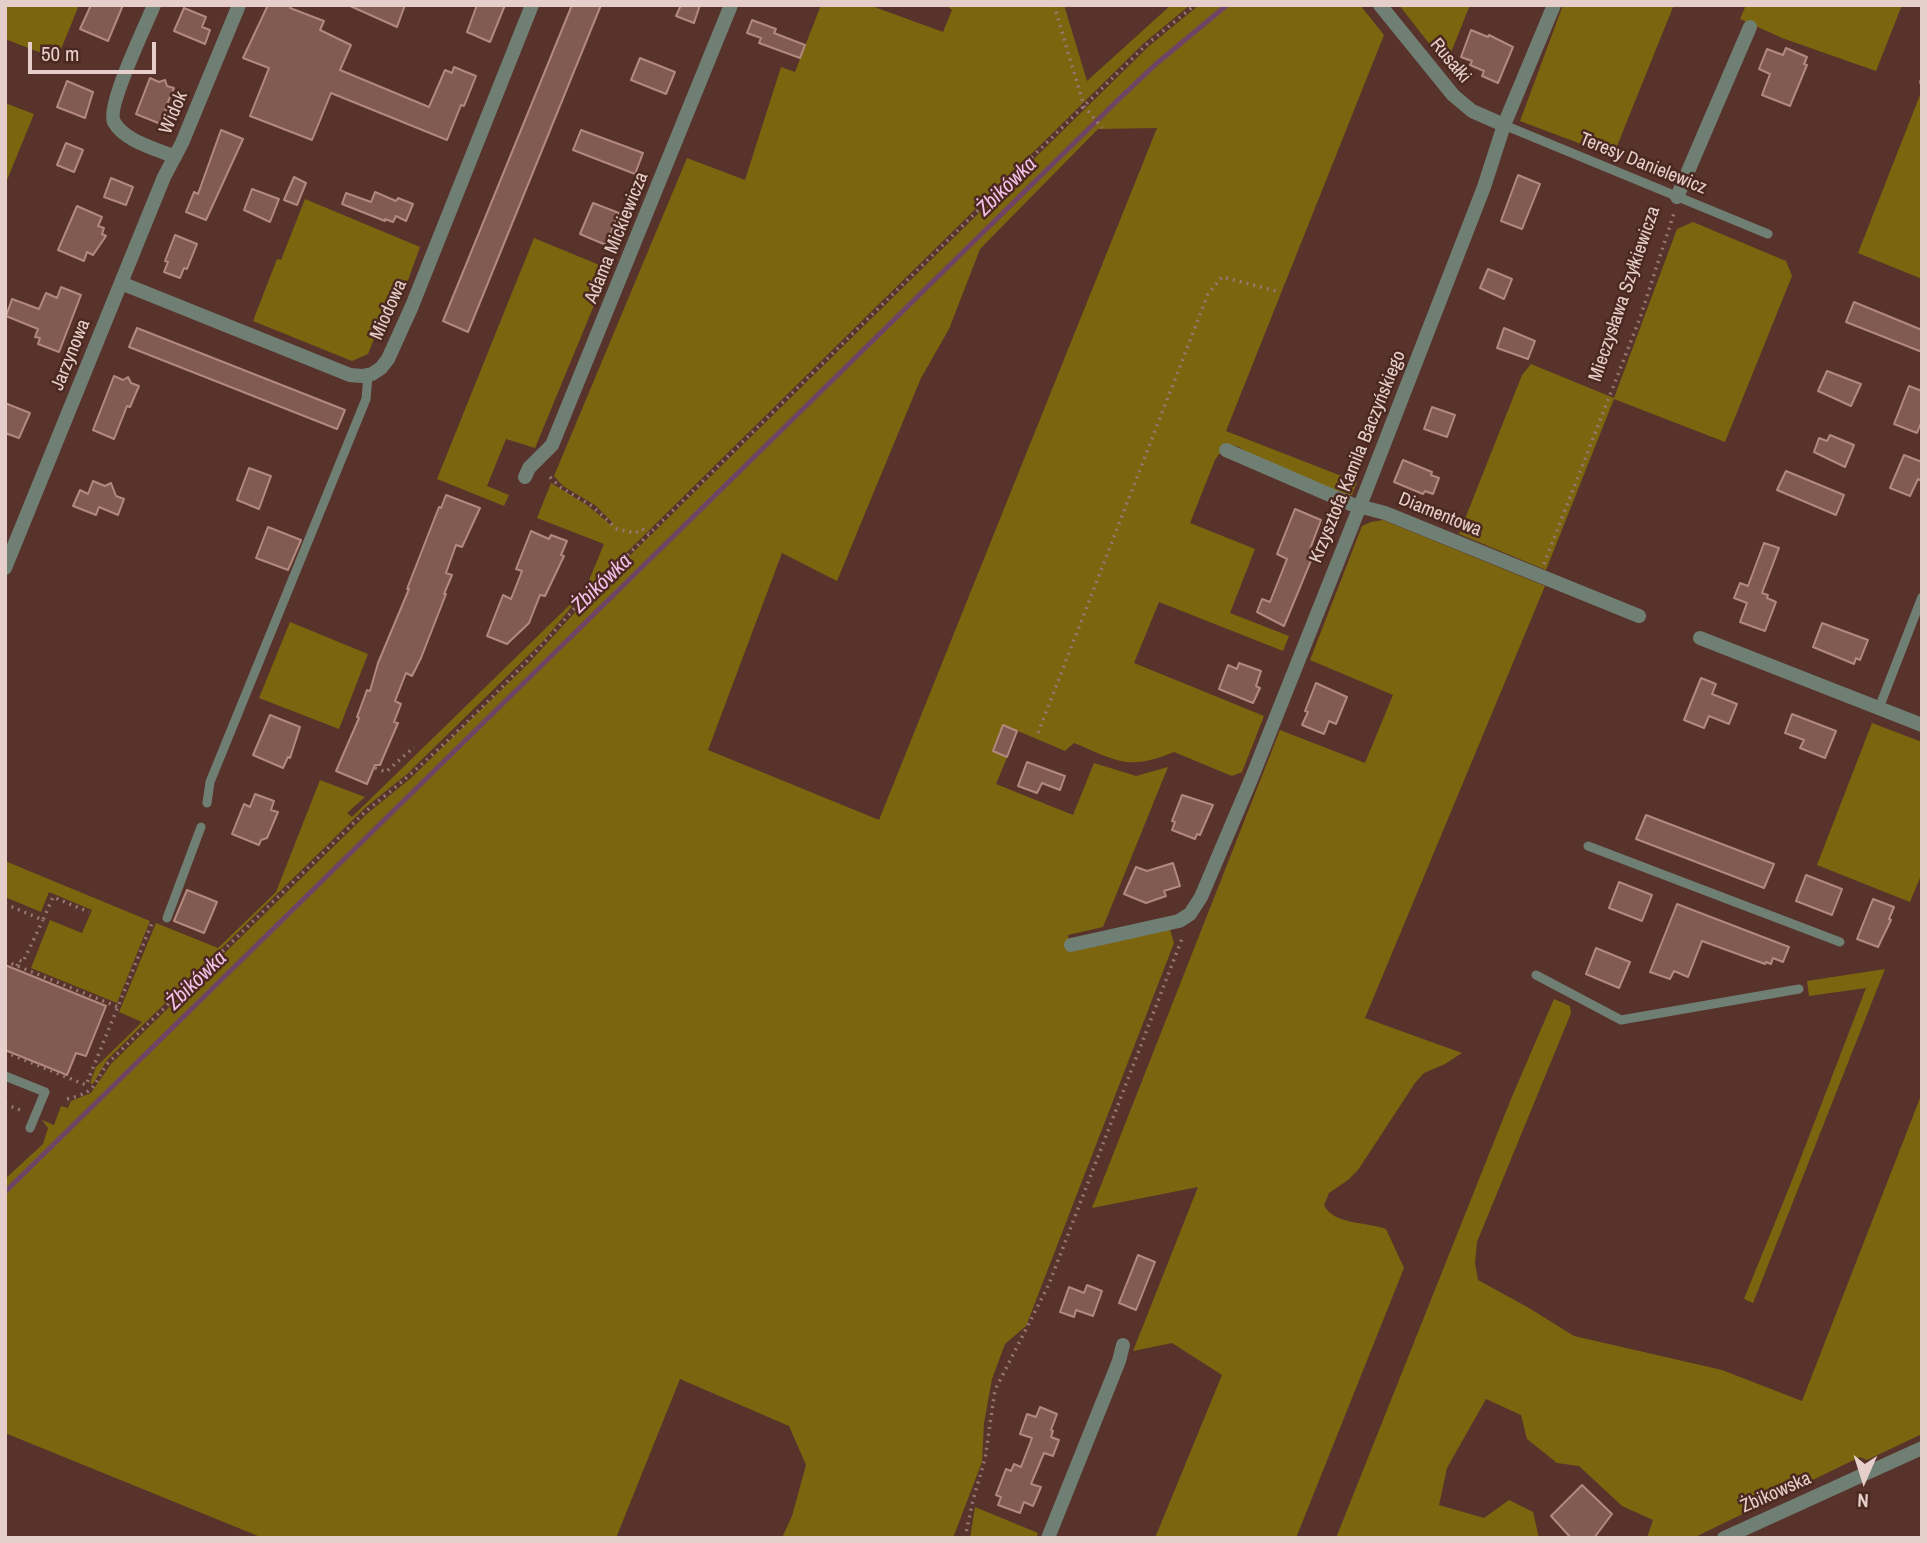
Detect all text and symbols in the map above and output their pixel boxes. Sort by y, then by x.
scale bar [32,28,159,72]
street label: Rusałki [1425,34,1475,88]
text: 50 m [41,39,79,68]
street label: Widok [155,88,193,138]
street label: Teresy Danielewicz [1576,128,1710,200]
water label: Żbikówka [972,152,1042,222]
street label: Adama Mickiewicza [580,169,654,307]
street label: Mieczysława Szyłkiewicza [1584,204,1666,384]
street label: Miodowa [366,276,412,344]
street label: Jarzynowa [46,316,96,394]
street label: Krzysztofa Kamila Baczyńskiego [1305,348,1411,566]
street label: Diamentowa [1395,488,1485,542]
water label: Żbikówka [567,549,637,619]
water label: Żbikówka [162,946,232,1016]
north arrow [1829,1445,1899,1515]
street label: Żbikowska [1737,1467,1815,1519]
text: N [1857,1488,1869,1514]

